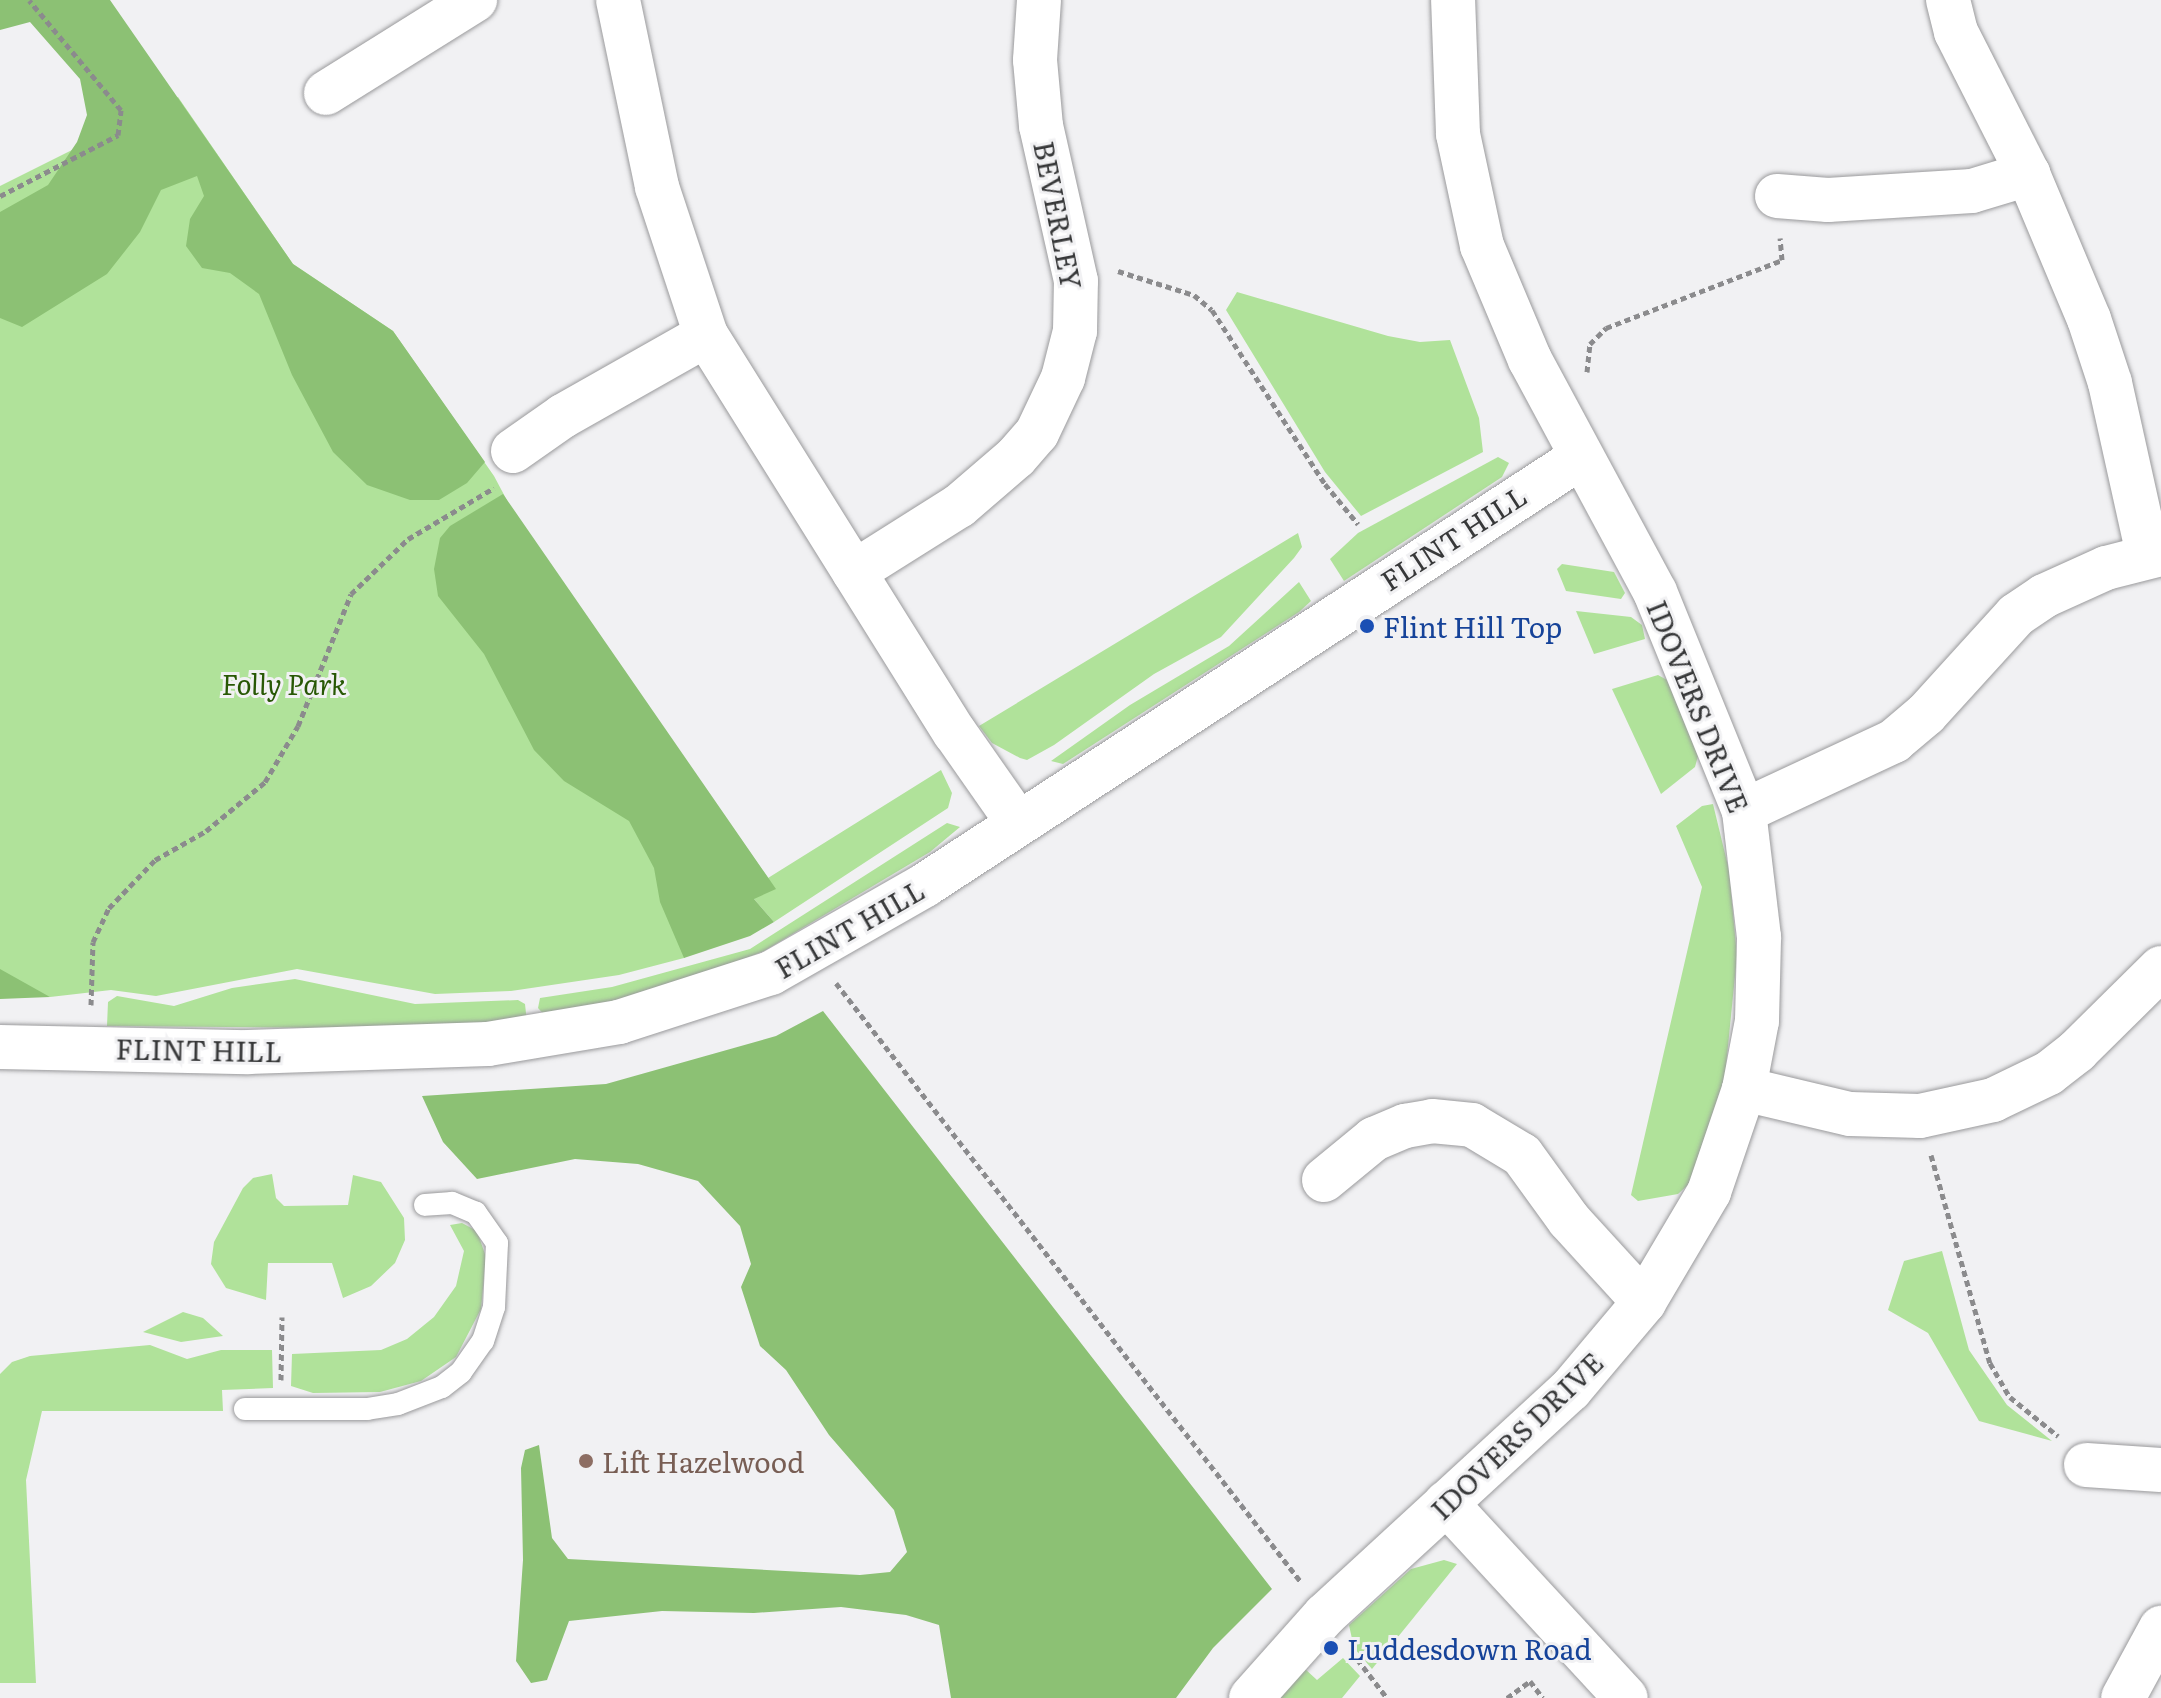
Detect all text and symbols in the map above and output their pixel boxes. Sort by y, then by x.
street label: BEVERLEY [1028,138,1090,292]
street label: FLINT HILL [1374,477,1532,597]
street label: IDOVERS DRIVE [1641,595,1757,817]
place label: Flint Hill Top [1383,609,1562,643]
marker: Flint Hill Top [1358,617,1376,635]
park label: Folly Park [222,666,346,700]
street label: FLINT HILL [768,872,930,984]
street label: FLINT HILL [115,1031,283,1067]
street label: IDOVERS DRIVE [1423,1344,1609,1526]
place label: Lift Hazelwood [602,1444,804,1478]
marker: Lift Hazelwood [577,1452,595,1470]
place label: Luddesdown Road [1347,1631,1592,1665]
marker: Luddesdown Road [1322,1639,1340,1657]

